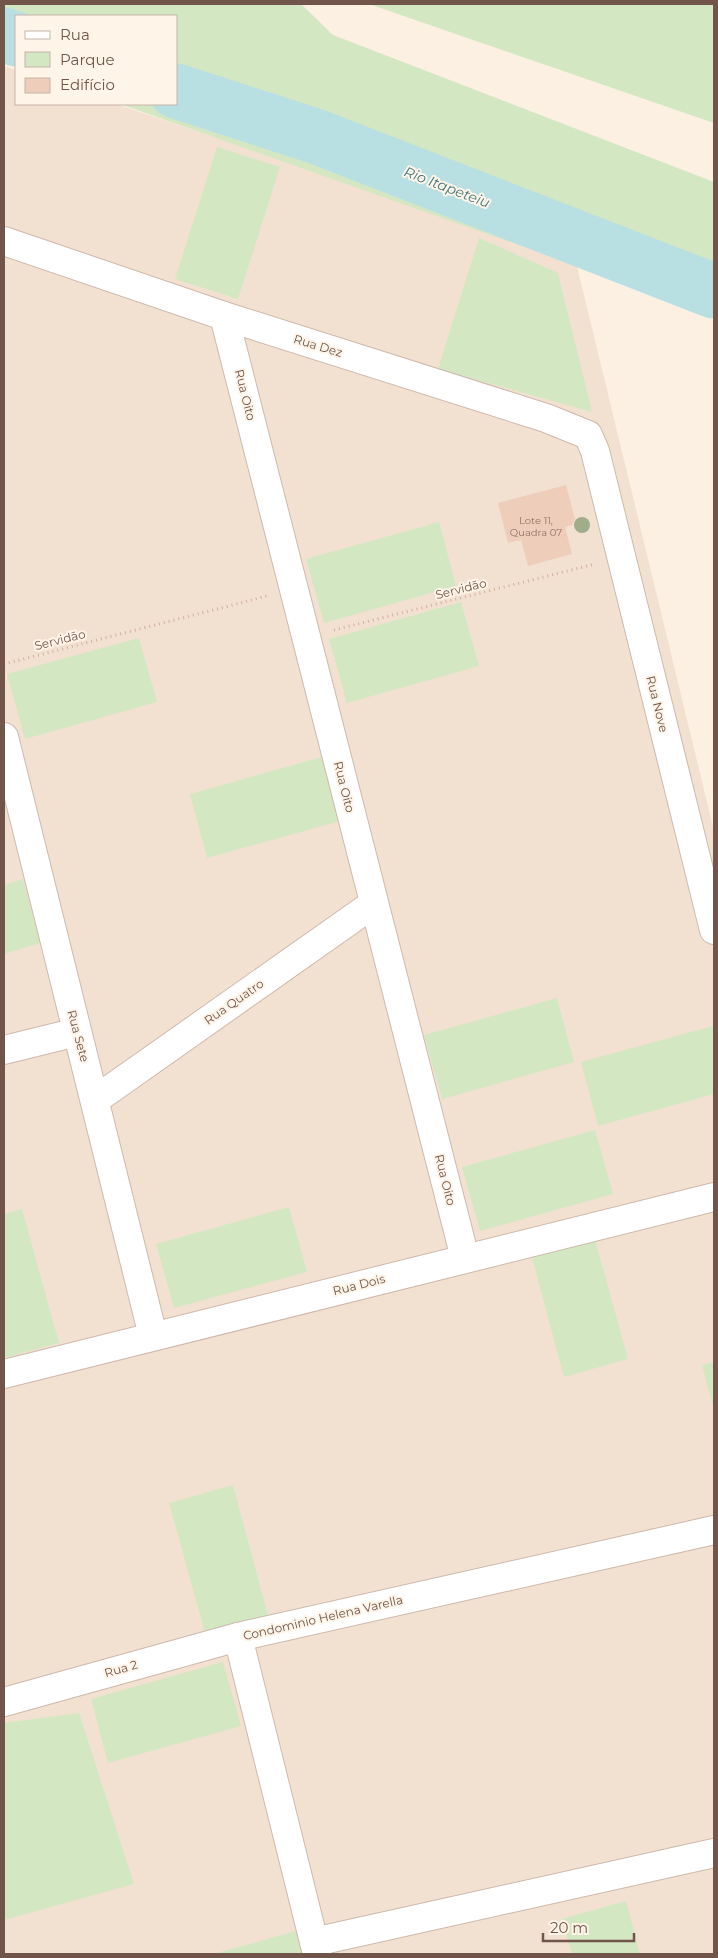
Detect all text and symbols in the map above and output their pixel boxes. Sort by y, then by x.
legend [15,15,178,105]
text: Rua [60,25,90,44]
text: Parque [60,50,115,69]
text: Edifício [60,75,115,94]
water label: Rio Itapeteiu [402,162,492,212]
street label: Rua Dez [292,331,344,360]
street label: Rua Oito [232,368,259,422]
house number: Lote 11, Quadra 07 [510,514,562,539]
street label: Servidão [434,575,488,602]
street label: Servidão [33,626,87,653]
street label: Rua Nove [643,674,672,734]
street label: Rua Oito [331,760,358,814]
street label: Rua Quatro [201,976,266,1028]
street label: Rua Sete [64,1008,93,1064]
street label: Rua Oito [432,1153,459,1207]
street label: Rua Dois [331,1271,387,1298]
street label: Condominio Helena Varella [242,1592,404,1643]
street label: Rua 2 [103,1657,139,1680]
scale bar [543,1910,634,1942]
text: 20 m [550,1918,588,1937]

